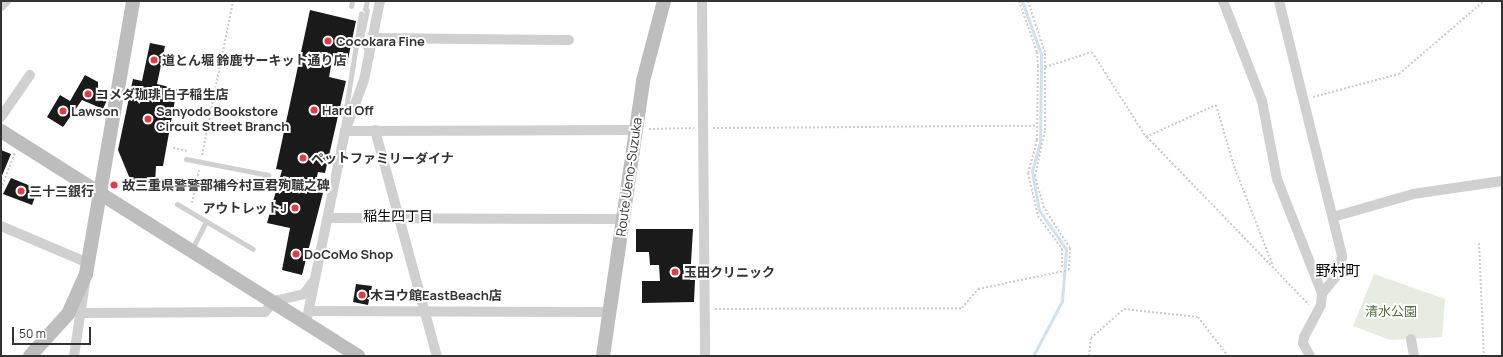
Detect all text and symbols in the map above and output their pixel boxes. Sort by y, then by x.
place label: Cocokara Fine [336,33,425,49]
marker: Cocokara Fine [323,36,333,46]
place label: 道とん堀 鈴鹿サーキット通り店 [162,52,347,68]
marker: 道とん堀 鈴鹿サーキット通り店 [149,55,159,65]
place label: コメダ珈琲 白子稲生店 [96,86,229,102]
marker: コメダ珈琲 白子稲生店 [83,89,93,99]
place label: Hard Off [322,102,374,118]
place label: Lawson [71,103,119,119]
place label: Sanyodo Bookstore Circuit Street Branch [156,104,289,135]
marker: Hard Off [309,105,319,115]
marker: Lawson [58,106,68,116]
marker: Sanyodo Bookstore Circuit Street Branch [143,114,153,124]
street label: Route Ueno-Suzuka [613,116,645,238]
place label: ペットファミリーダイナ [311,150,454,166]
marker: ペットファミリーダイナ [298,153,308,163]
place label: 故三重県警警部補今村亘君殉職之碑 [122,177,330,193]
marker: 故三重県警警部補今村亘君殉職之碑 [109,180,119,190]
place label: 三十三銀行 [29,183,94,199]
marker: 三十三銀行 [16,186,26,196]
place label: アウトレットJ [202,200,287,216]
marker: アウトレットJ [290,203,300,213]
district label: 稲生四丁目 [363,208,433,224]
place label: DoCoMo Shop [304,246,393,262]
marker: DoCoMo Shop [291,249,301,259]
district label: 野村町 [1316,262,1360,280]
place label: 玉田クリニック [684,264,775,280]
marker: 玉田クリニック [669,266,681,278]
place label: 木ヨウ館EastBeach店 [370,287,502,303]
marker: 木ヨウ館EastBeach店 [357,290,367,300]
park label: 清水公園 [1365,303,1417,319]
scale bar [14,319,93,345]
text: 50 m [19,325,46,342]

